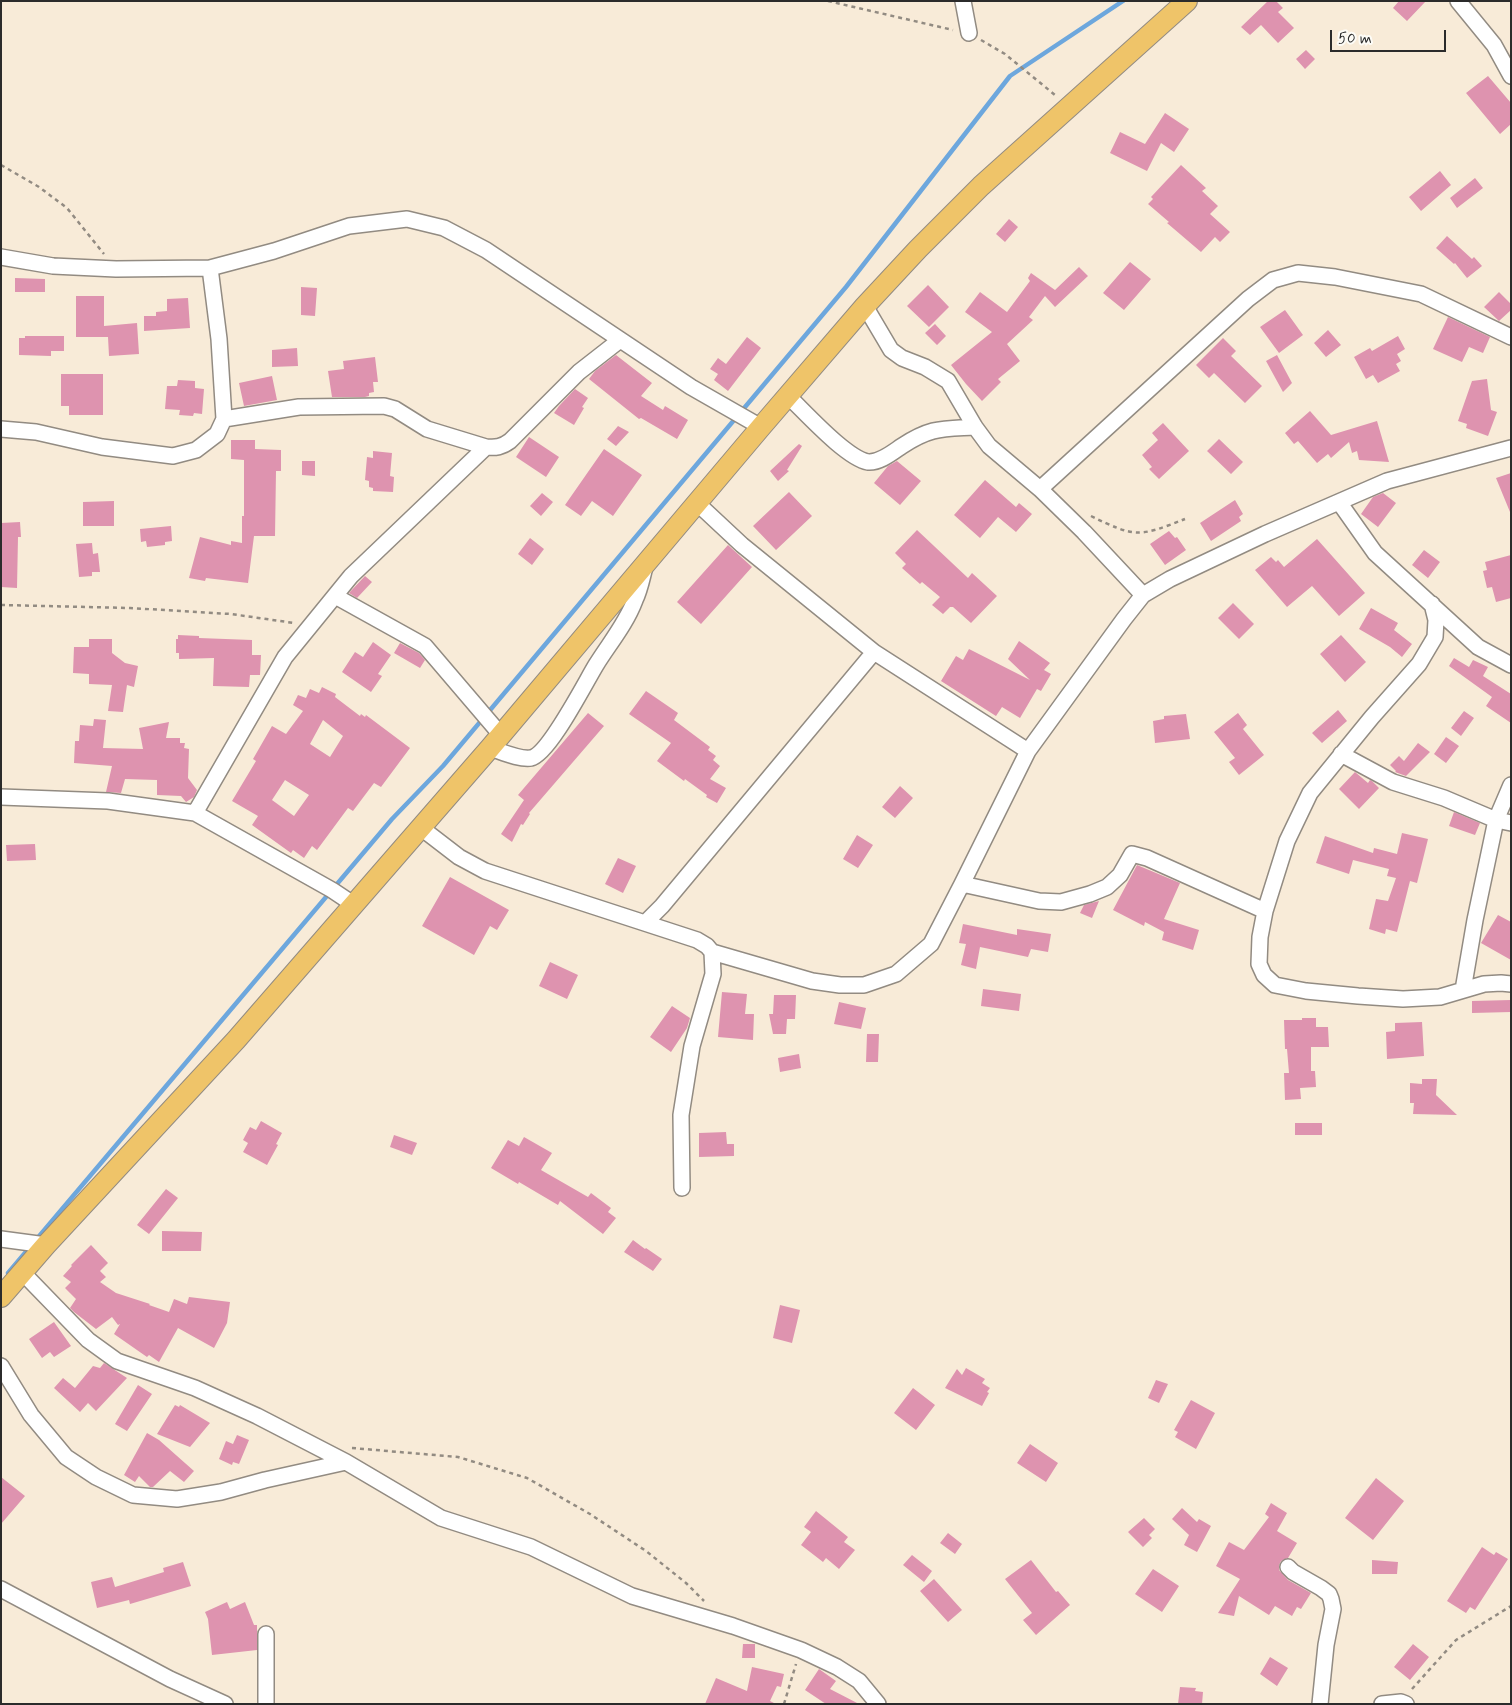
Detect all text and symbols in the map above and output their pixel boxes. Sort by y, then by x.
scale bar [1332,20,1448,52]
text: 50 m [1338,29,1372,49]

